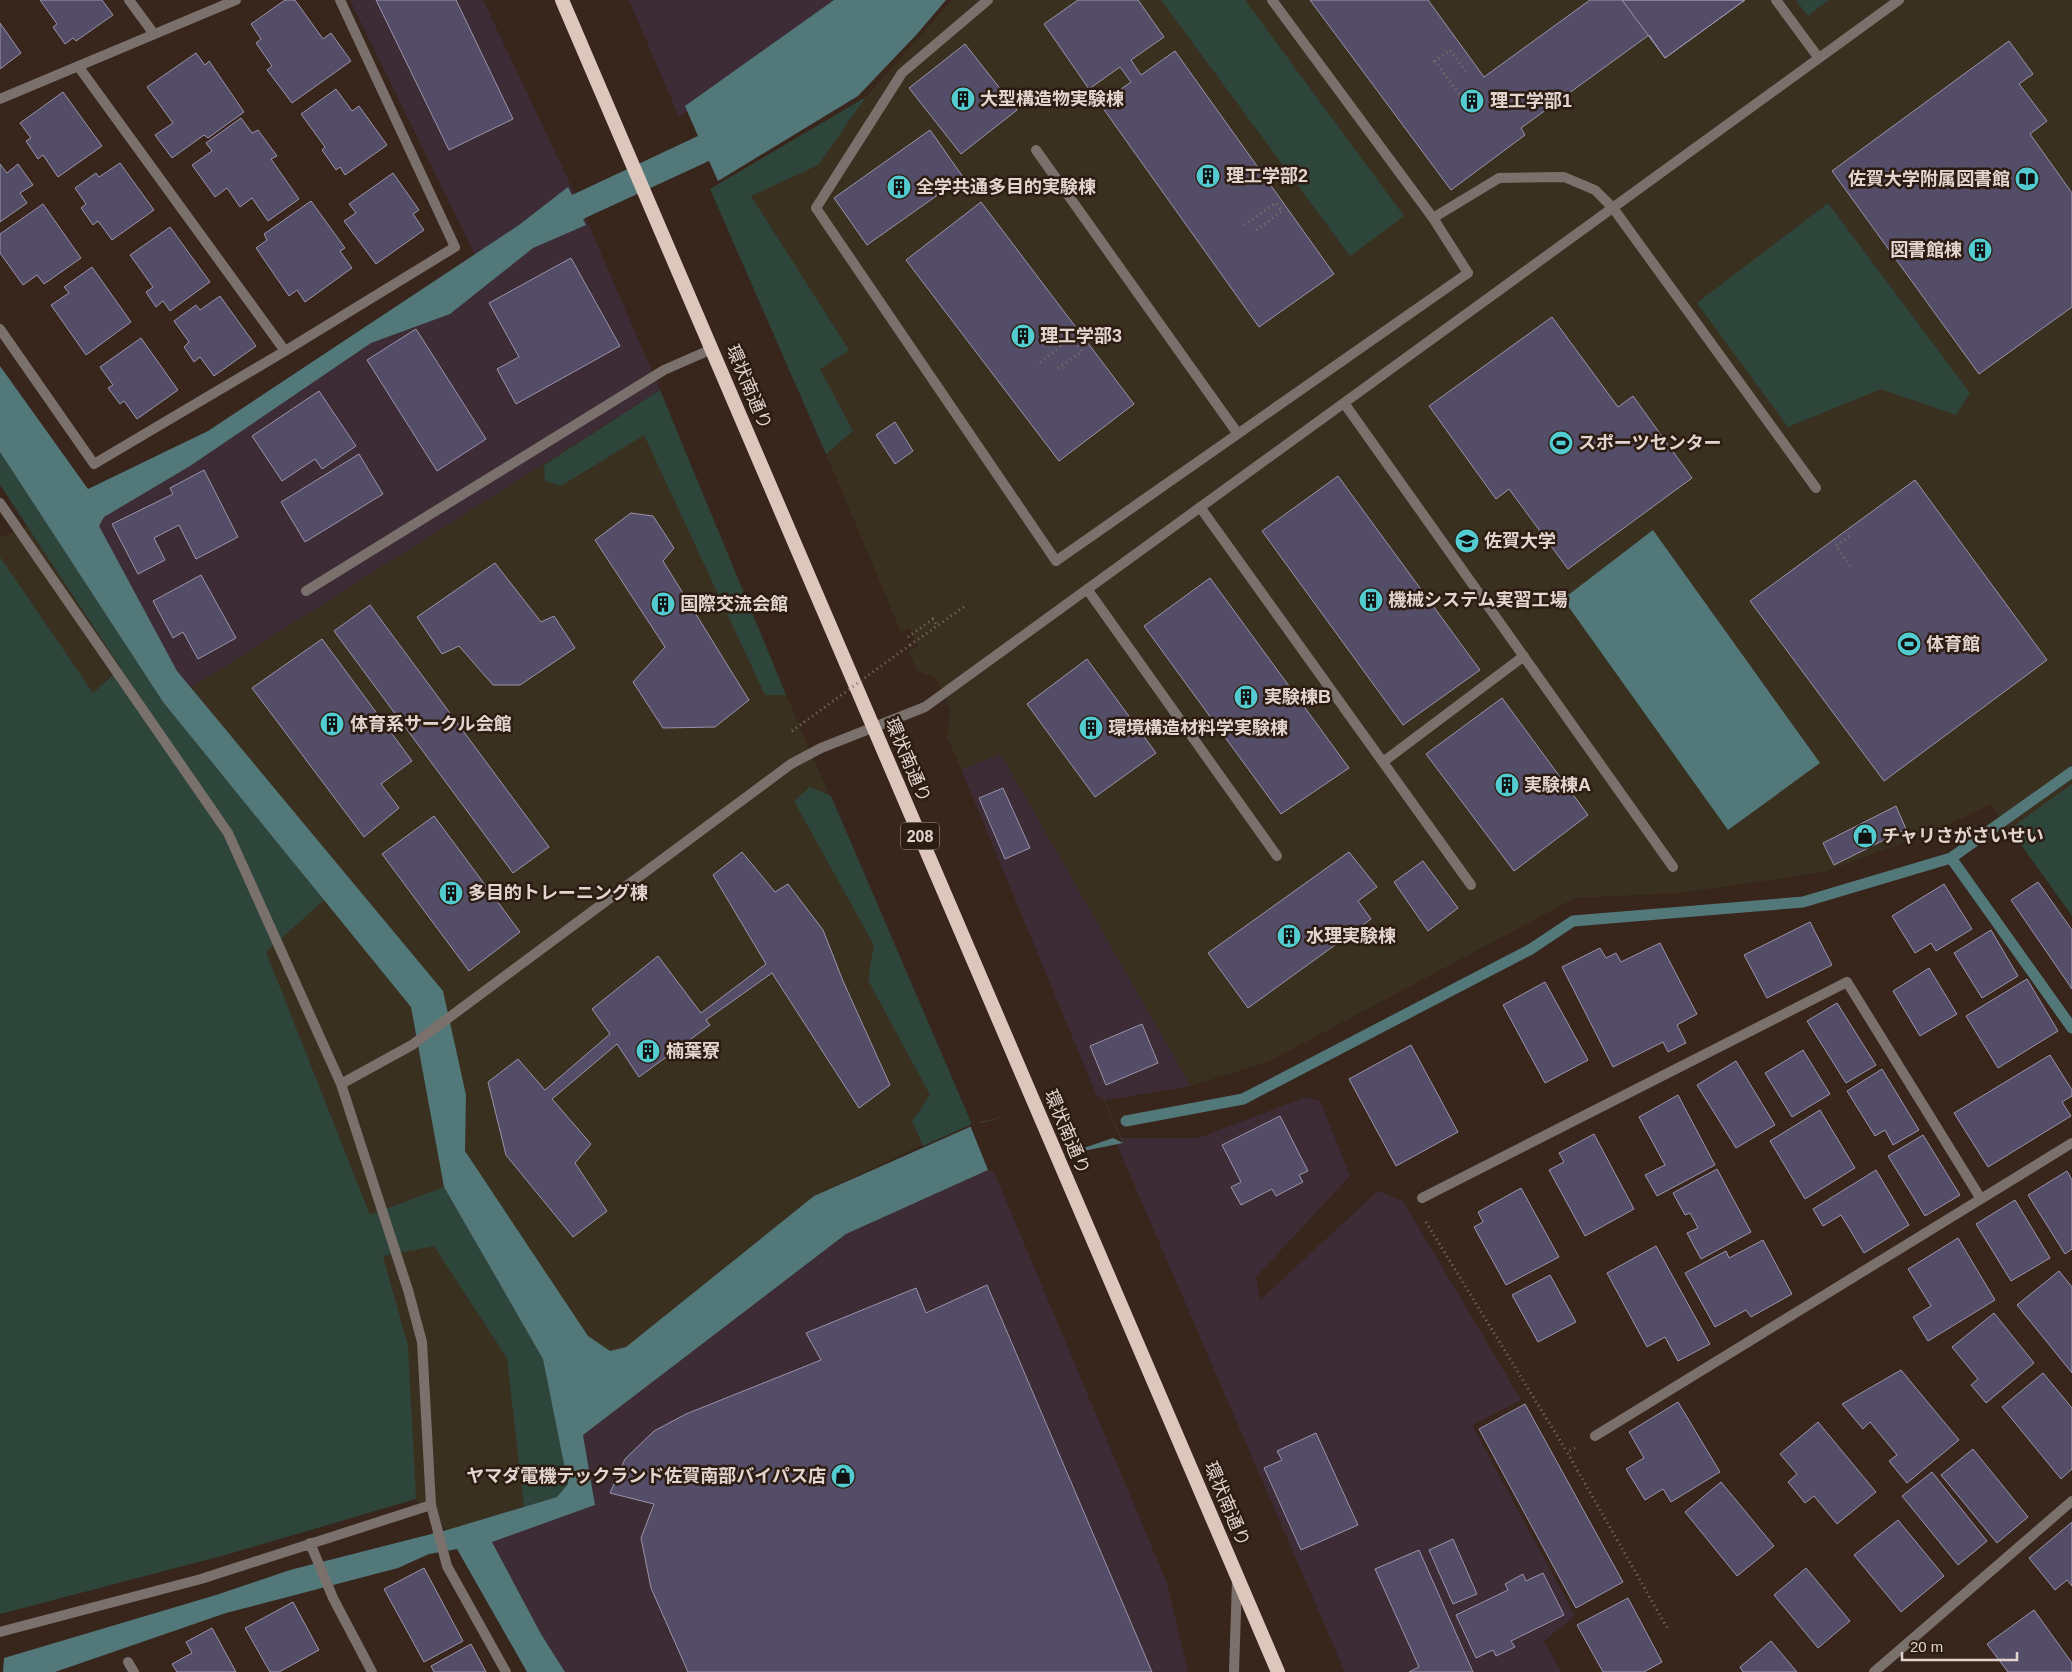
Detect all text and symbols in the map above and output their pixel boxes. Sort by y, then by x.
building icon: 大型構造物実験棟 [950,86,976,112]
building icon: 理工学部1 [1459,88,1485,114]
place label: 大型構造物実験棟 [980,89,1124,109]
place label: 理工学部1 [1490,91,1572,111]
building icon: 理工学部2 [1195,163,1221,189]
place label: 理工学部2 [1226,166,1308,186]
library icon: 佐賀大学附属図書館 [2014,166,2040,192]
place label: 佐賀大学附属図書館 [1848,169,2010,189]
building icon: 全学共通多目的実験棟 [886,174,912,200]
place label: 全学共通多目的実験棟 [916,177,1096,197]
building icon: 図書館棟 [1967,237,1993,263]
place label: 図書館棟 [1890,240,1962,260]
building icon: 理工学部3 [1010,323,1036,349]
place label: 理工学部3 [1040,326,1122,346]
street label: 環状南通り [722,342,776,432]
sports icon: スポーツセンター [1548,430,1574,456]
place label: スポーツセンター [1578,433,1722,453]
school or university icon: 佐賀大学 [1454,528,1480,554]
place label: 佐賀大学 [1484,531,1556,551]
building icon: 機械システム実習工場 [1358,587,1384,613]
place label: 機械システム実習工場 [1388,590,1567,610]
building icon: 国際交流会館 [650,591,676,617]
place label: 国際交流会館 [680,594,788,614]
sports icon: 体育館 [1896,631,1922,657]
place label: 体育館 [1926,634,1980,654]
building icon: 実験棟B [1233,684,1259,710]
place label: 実験棟B [1264,687,1331,707]
building icon: 体育系サークル会館 [319,711,345,737]
place label: 体育系サークル会館 [350,714,511,734]
street label: 環状南通り [881,715,935,805]
building icon: 環境構造材料学実験棟 [1078,715,1104,741]
place label: 環境構造材料学実験棟 [1108,718,1288,738]
building icon: 実験棟A [1494,772,1520,798]
place label: 実験棟A [1524,775,1591,795]
road number: 208 [901,822,939,849]
shop icon: チャリさがさいせい [1852,823,1878,849]
place label: チャリさがさいせい [1882,826,2044,846]
building icon: 多目的トレーニング棟 [438,880,464,906]
place label: 多目的トレーニング棟 [468,883,648,903]
building icon: 水理実験棟 [1276,923,1302,949]
place label: 水理実験棟 [1306,926,1396,946]
building icon: 楠葉寮 [635,1038,661,1064]
place label: 楠葉寮 [666,1041,720,1061]
street label: 環状南通り [1040,1087,1094,1177]
street label: 環状南通り [1200,1459,1254,1549]
shop icon: ヤマダ電機テックランド佐賀南部バイパス店 [830,1463,856,1489]
place label: ヤマダ電機テックランド佐賀南部バイパス店 [466,1466,826,1486]
scale bar [1902,1630,2017,1662]
text: 20 m [1910,1638,1943,1655]

